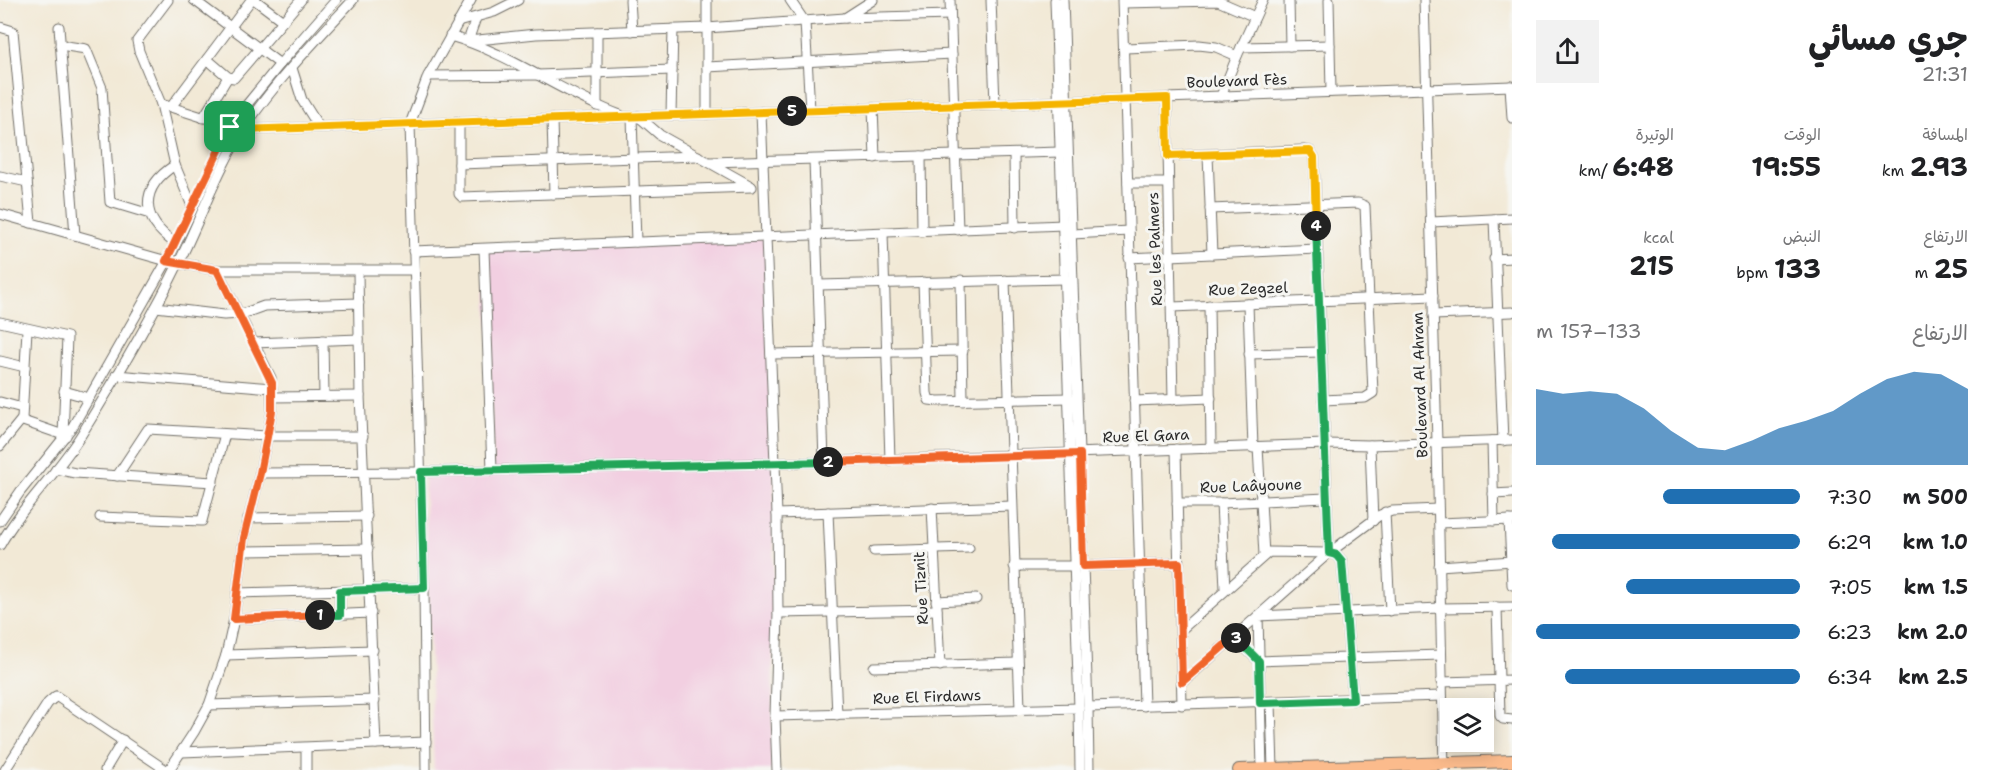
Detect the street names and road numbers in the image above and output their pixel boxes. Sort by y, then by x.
street label: Boulevard Fès [1186,69,1288,93]
street label: Rue les Palmers [1143,192,1167,306]
street label: Rue Zegzel [1208,278,1289,300]
street label: Boulevard Al Ahram [1407,312,1433,458]
street label: Rue El Gara [1102,424,1190,448]
street label: Rue Laâyoune [1200,474,1302,498]
street label: Rue Tiznit [909,551,933,625]
street label: Rue El Firdaws [872,685,982,709]

